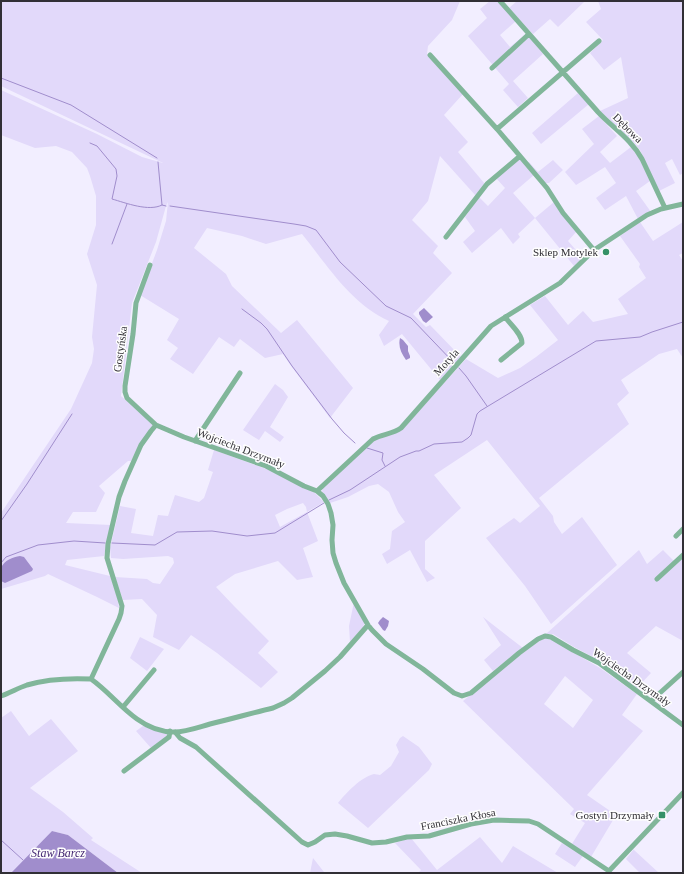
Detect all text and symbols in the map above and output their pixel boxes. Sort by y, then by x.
street label: Dębowa [611,111,645,145]
place label: Sklep Motylek [533,246,598,258]
marker: Sklep Motylek [601,247,611,257]
street label: Gostyńska [111,325,129,373]
street label: Motyla [431,346,461,378]
street label: Wojciecha Drzymały [195,426,287,470]
street label: Wojciecha Drzymały [591,645,674,709]
street label: Franciszka Kłosa [420,806,497,832]
place label: Gostyń Drzymały [575,809,654,821]
marker: Gostyń Drzymały [657,810,667,820]
water label: Staw Barcz [31,846,85,860]

